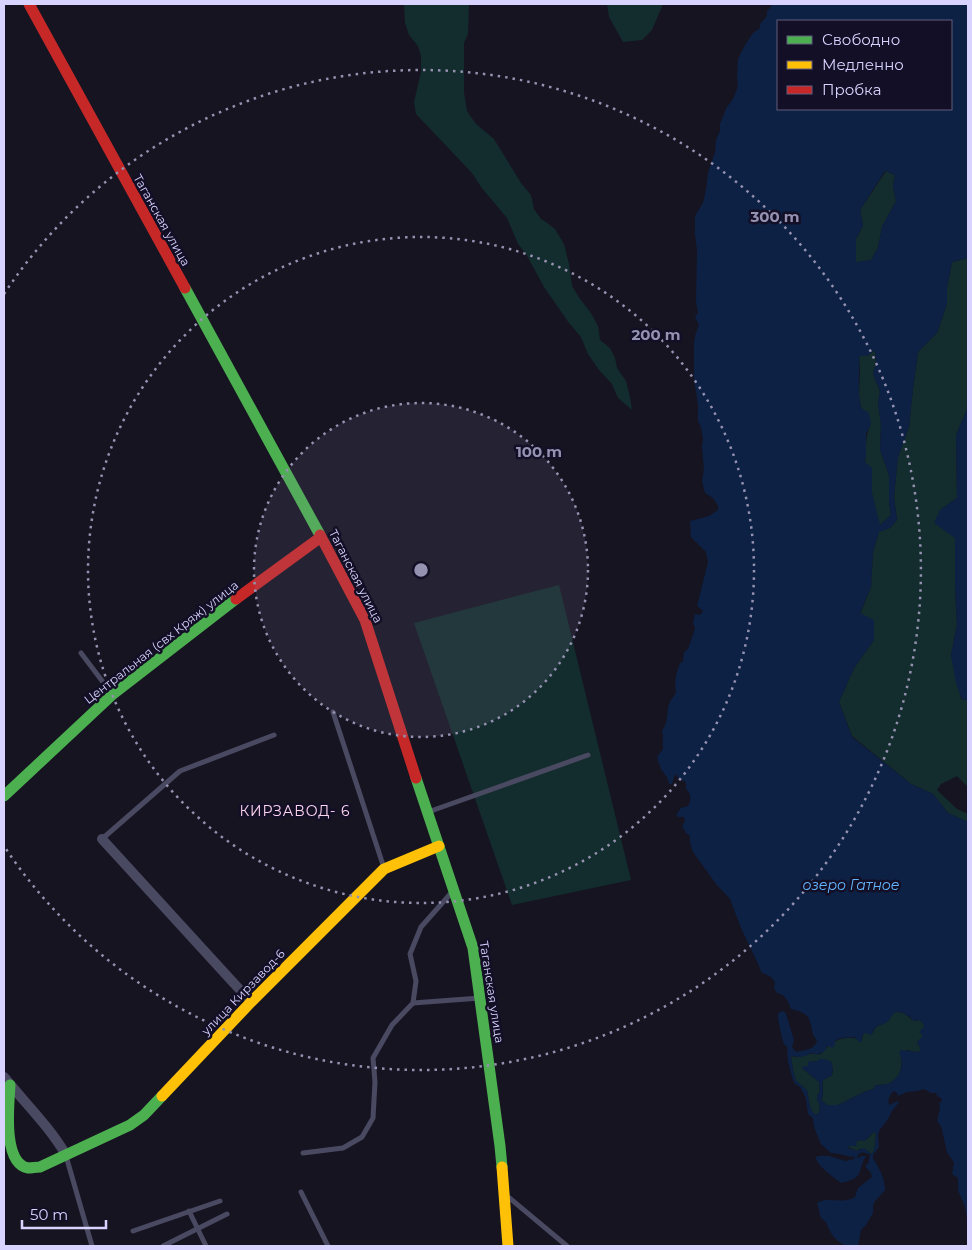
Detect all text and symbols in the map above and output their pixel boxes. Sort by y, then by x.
legend [777,20,952,110]
text: Свободно [822,30,900,49]
text: Медленно [822,55,904,74]
text: Пробка [822,80,881,99]
street label: Таганская улица [130,171,194,269]
text: 300 m [749,207,800,226]
text: 200 m [631,325,681,344]
text: 100 m [516,442,562,461]
street label: Таганская улица [326,527,386,625]
centre of rings [412,561,430,579]
street label: Центральная (свх Кряж) улица [81,577,241,707]
district label: КИРЗАВОД- 6 [239,802,351,820]
water label: озеро Гатное [802,876,900,894]
street label: Таганская улица [477,940,507,1044]
street label: улица Кирзавод-6 [197,946,288,1039]
scale bar [22,1198,106,1230]
text: 50 m [30,1205,68,1224]

